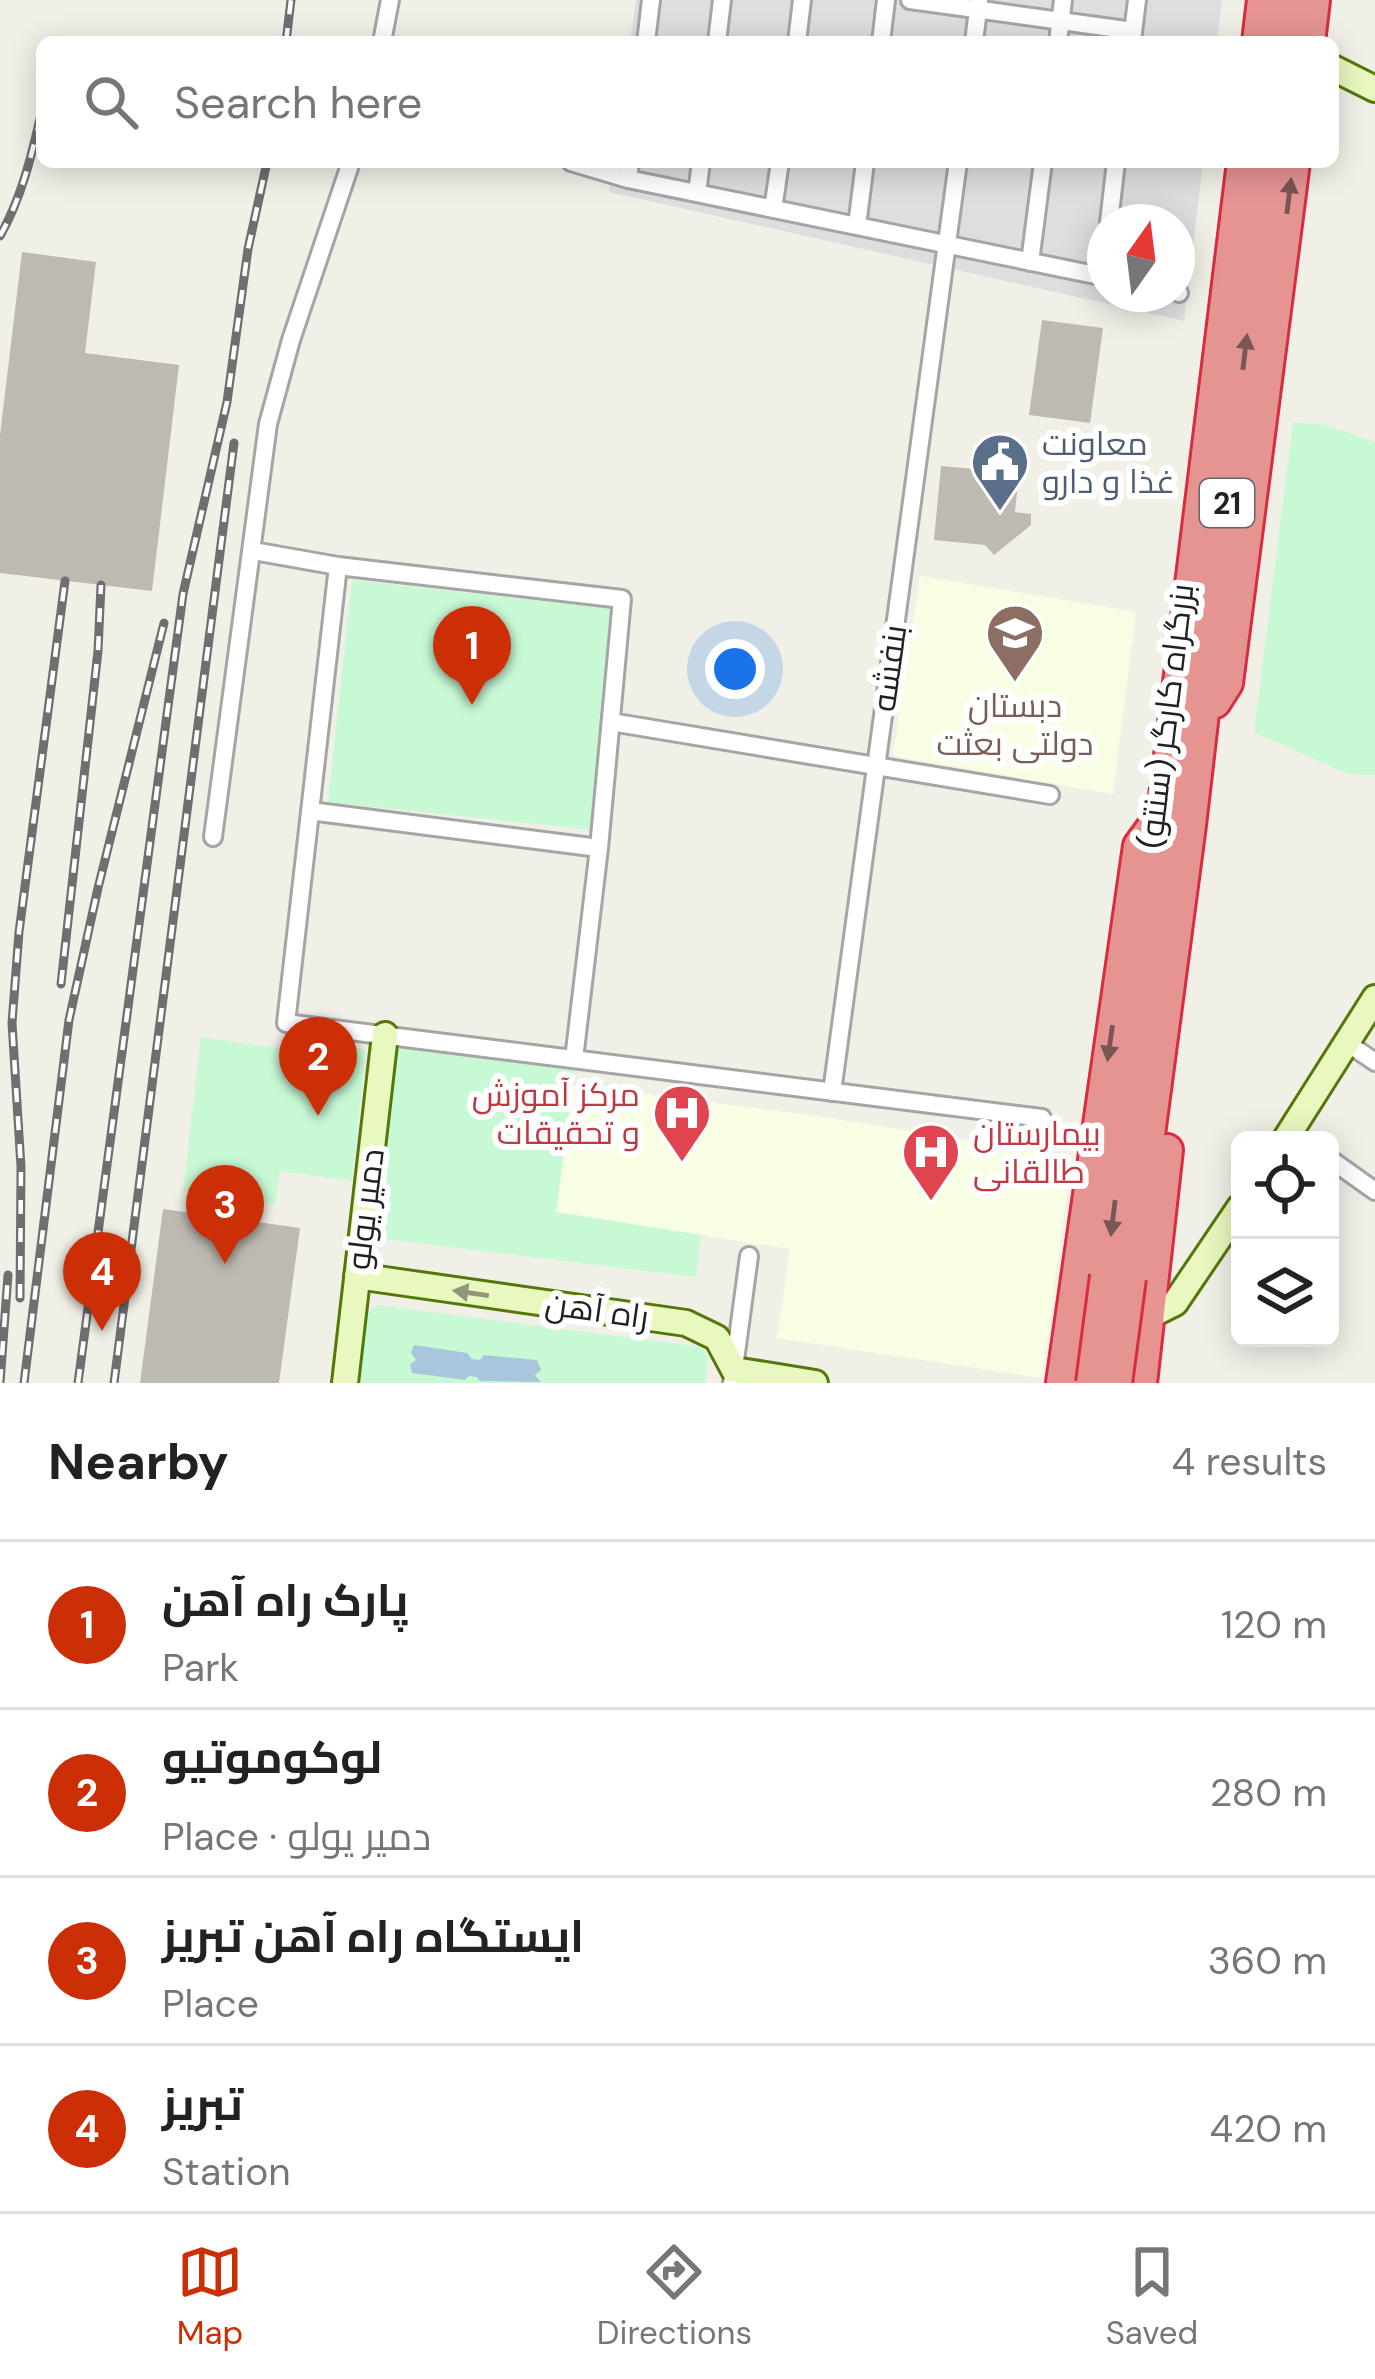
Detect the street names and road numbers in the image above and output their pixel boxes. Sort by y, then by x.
road number: 21 [1200,479,1254,527]
street label: بزرگراه کارگر (سنتو) [1128,581,1204,851]
street label: بنفشه [862,622,916,714]
street label: دمیر یولو [336,1146,394,1272]
street label: راه آهن [543,1281,651,1339]

